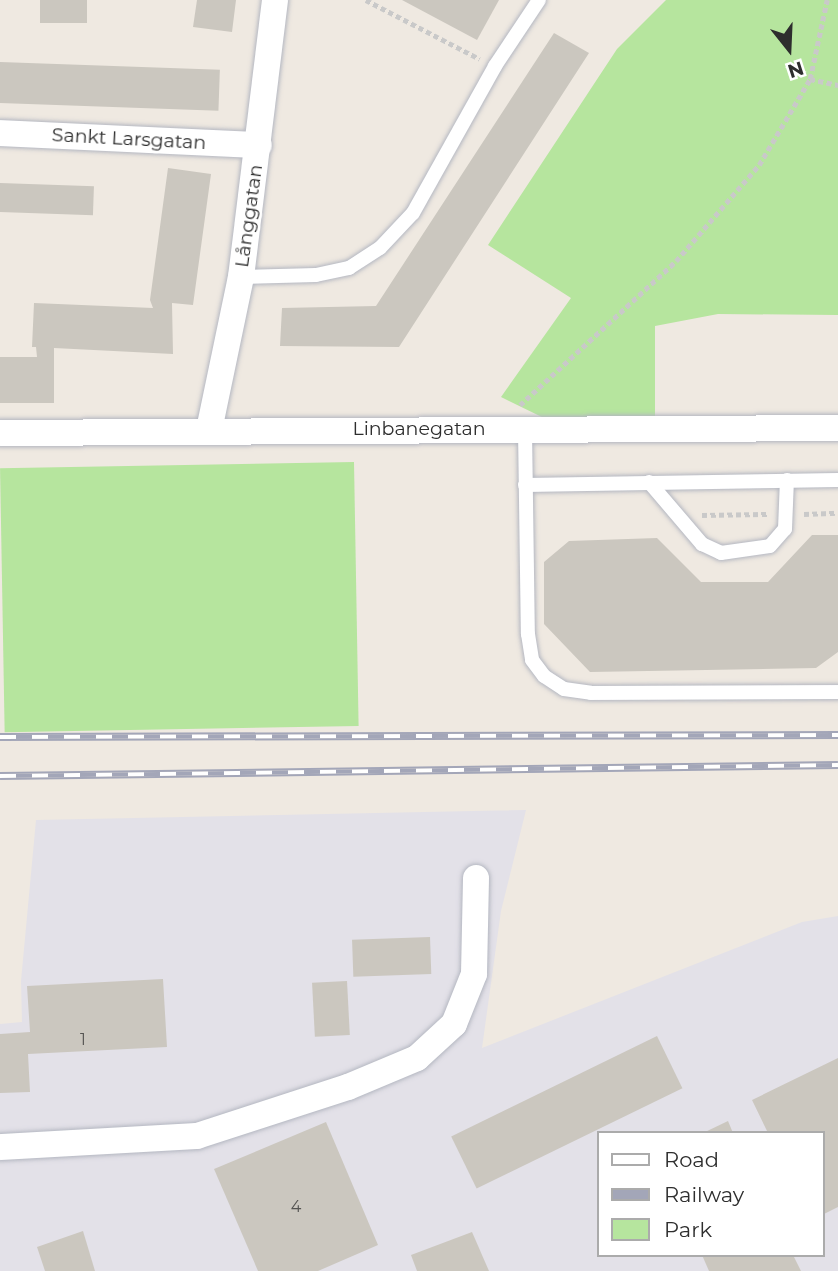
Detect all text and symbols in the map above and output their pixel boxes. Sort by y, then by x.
north arrow [754,14,824,84]
text: N [785,56,807,83]
street label: Sankt Larsgatan [51,124,207,154]
street label: Långgatan [230,163,268,269]
street label: Linbanegatan [352,418,486,440]
house number: 1 [80,1030,86,1050]
legend [596,1131,824,1257]
text: Road [664,1147,719,1172]
text: Railway [664,1182,744,1207]
house number: 4 [291,1197,301,1217]
text: Park [664,1217,712,1242]

